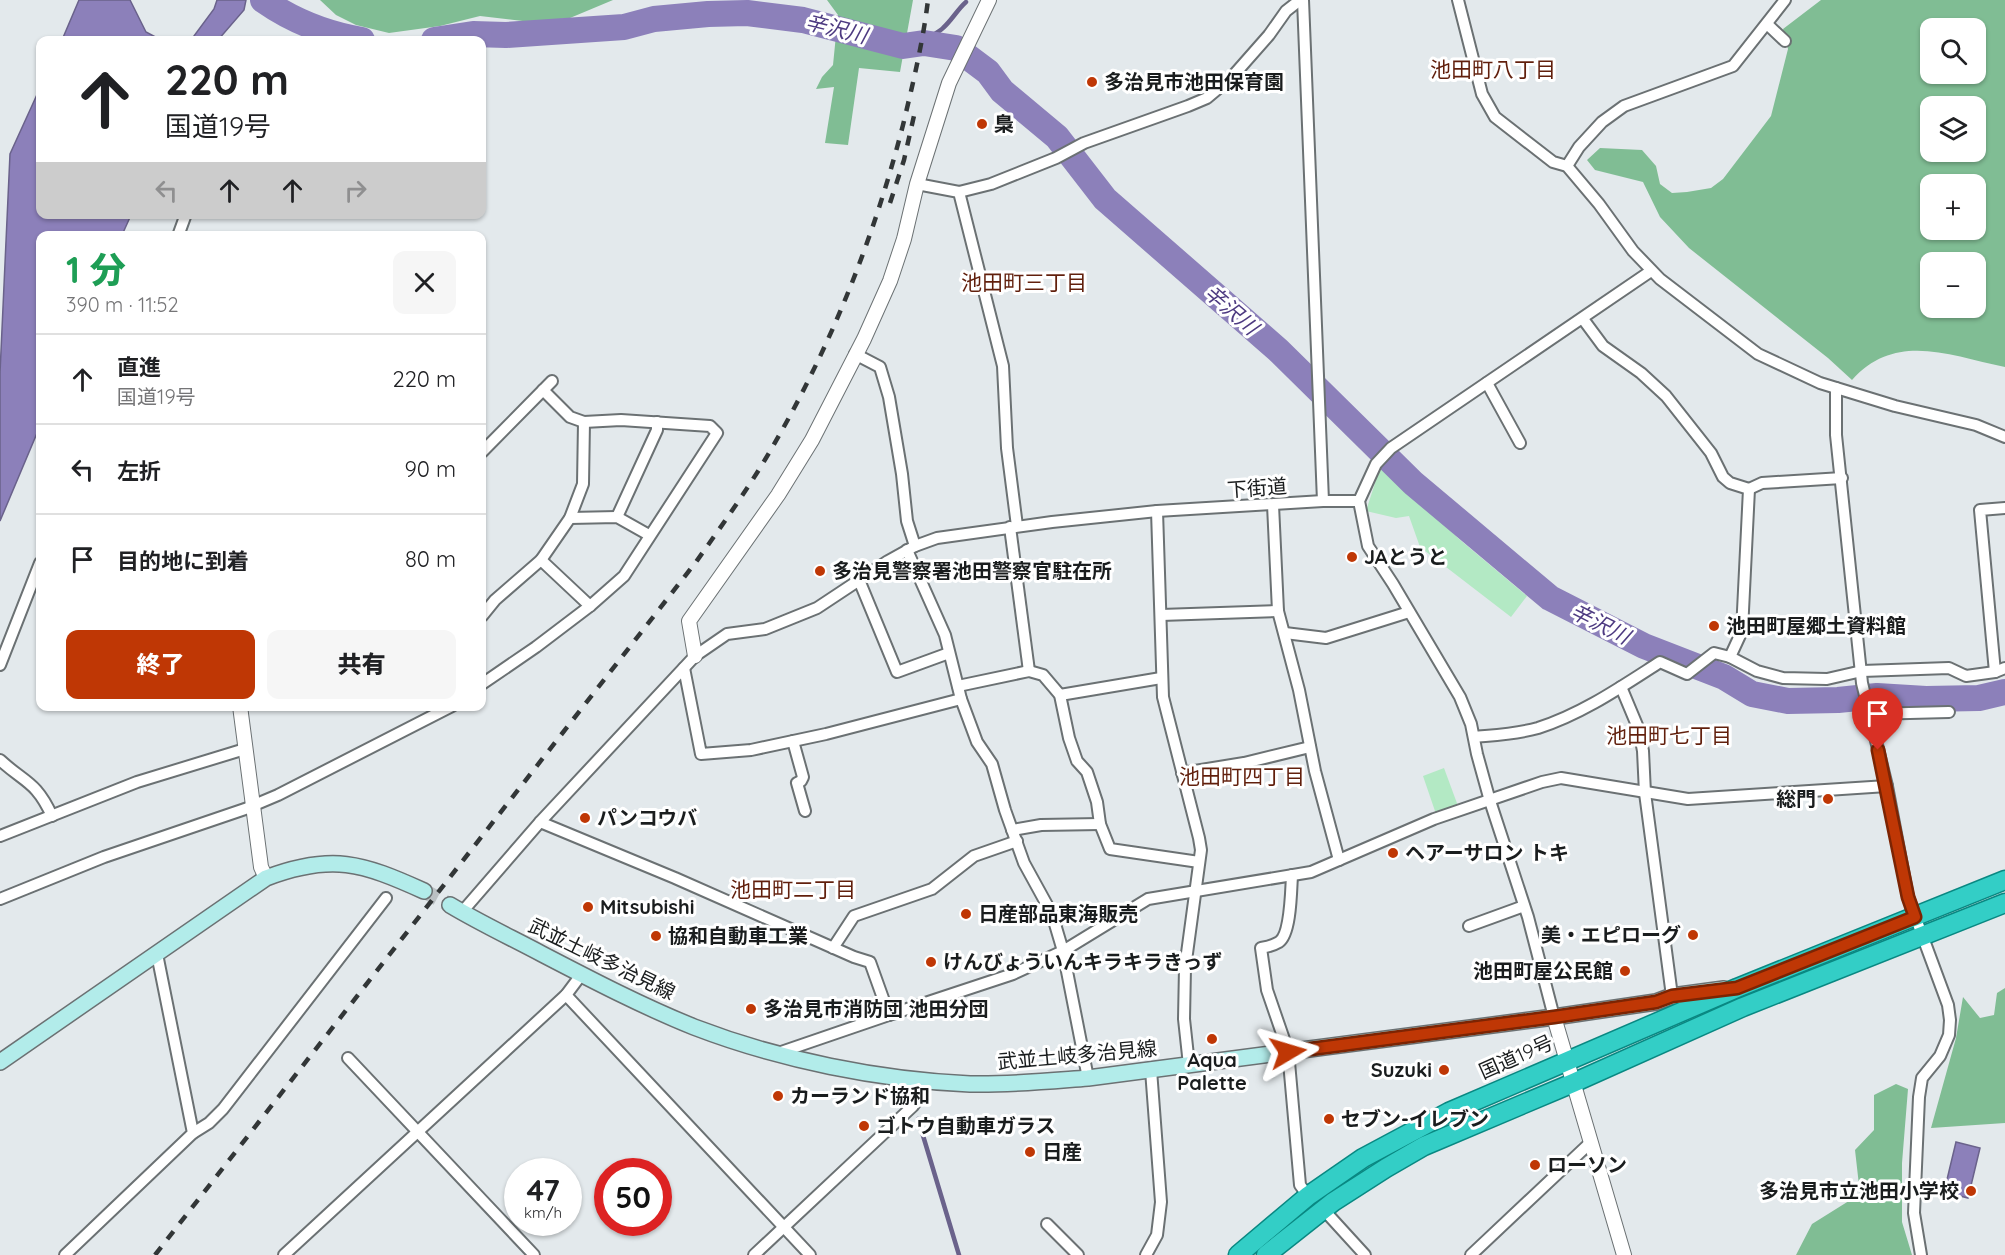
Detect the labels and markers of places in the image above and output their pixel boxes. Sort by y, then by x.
place label: 多治見市池田保育園 [1104,69,1284,94]
marker: 多治見市池田保育園 [1085,75,1099,89]
place label: 梟 [994,111,1014,136]
marker: 梟 [975,117,989,131]
place label: JAとうと [1364,544,1448,569]
marker: JAとうと [1345,550,1359,564]
place label: 多治見警察署池田警察官駐在所 [832,558,1112,583]
marker: 多治見警察署池田警察官駐在所 [813,564,827,578]
place label: 池田町屋郷土資料館 [1726,613,1906,638]
marker: 池田町屋郷土資料館 [1707,619,1721,633]
pin [1852,688,1903,750]
place label: 総門 [1776,786,1816,811]
marker: 総門 [1821,792,1835,806]
place label: パンコウバ [597,805,697,830]
marker: パンコウバ [578,811,592,825]
place label: ヘアーサロン トキ [1405,840,1569,865]
marker: ヘアーサロン トキ [1386,846,1400,860]
place label: Mitsubishi [600,894,694,919]
marker: Mitsubishi [581,900,595,914]
place label: 日産部品東海販売 [978,901,1138,926]
marker: 日産部品東海販売 [959,907,973,921]
place label: 美・エピローグ [1541,922,1681,947]
place label: 協和自動車工業 [668,923,808,948]
marker: 美・エピローグ [1686,928,1700,942]
marker: 協和自動車工業 [649,929,663,943]
place label: けんびょういんキラキラきっず [943,949,1222,974]
marker: けんびょういんキラキラきっず [924,955,938,969]
place label: 池田町屋公民館 [1473,958,1613,983]
marker: 池田町屋公民館 [1618,964,1632,978]
place label: 多治見市消防団 池田分団 [763,996,989,1021]
marker: 多治見市消防団 池田分団 [744,1002,758,1016]
marker: Aqua Palette [1205,1032,1219,1046]
place label: Aqua Palette [1177,1047,1247,1095]
place label: Suzuki [1371,1057,1432,1082]
marker: Suzuki [1437,1063,1451,1077]
place label: カーランド協和 [790,1083,930,1108]
marker: カーランド協和 [771,1089,785,1103]
place label: セブン-イレブン [1341,1106,1489,1131]
marker: セブン-イレブン [1322,1112,1336,1126]
place label: ゴトウ自動車ガラス [876,1113,1056,1138]
marker: ゴトウ自動車ガラス [857,1119,871,1133]
place label: 日産 [1042,1139,1082,1164]
marker: 日産 [1023,1145,1037,1159]
place label: ローソン [1547,1152,1627,1177]
marker: ローソン [1528,1158,1542,1172]
place label: 多治見市立池田小学校 [1759,1178,1959,1203]
marker: 多治見市立池田小学校 [1964,1184,1978,1198]

